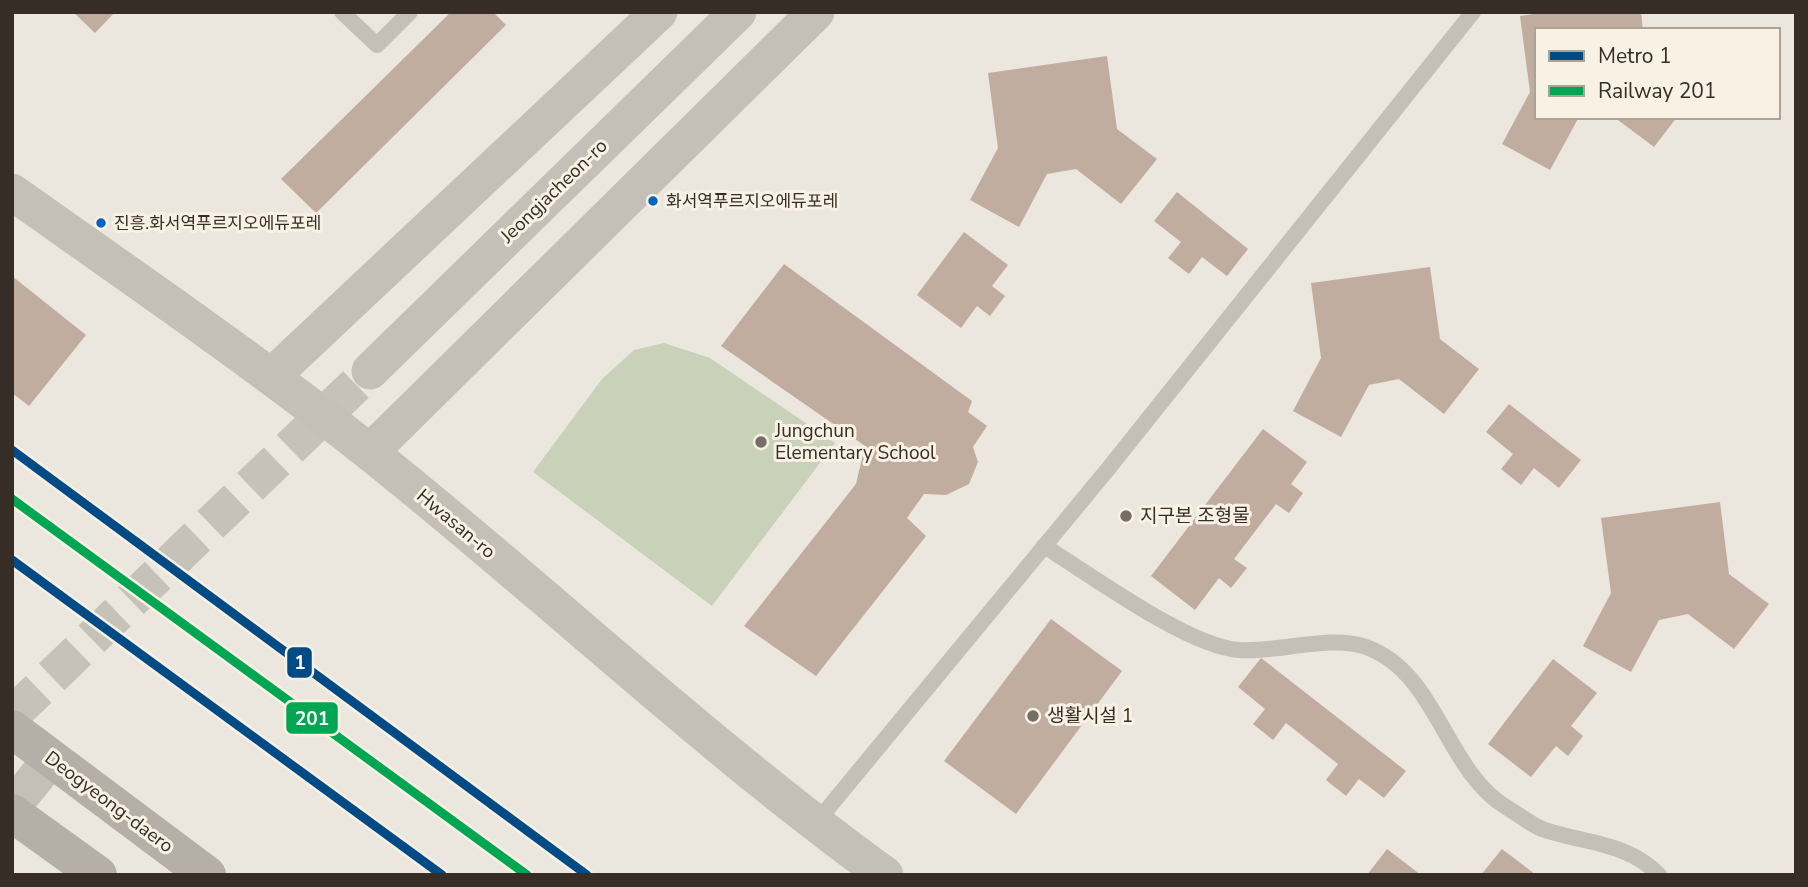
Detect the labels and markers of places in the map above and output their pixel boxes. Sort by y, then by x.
place label: 화서역푸르지오에듀포레 [666,190,838,213]
marker: 화서역푸르지오에듀포레 [646,194,660,208]
place label: 진흥.화서역푸르지오에듀포레 [114,212,321,235]
marker: 진흥.화서역푸르지오에듀포레 [94,216,108,230]
place label: Jungchun Elementary School [774,418,936,466]
marker: Jungchun Elementary School [753,434,769,450]
place label: 지구본 조형물 [1140,503,1250,529]
marker: 지구본 조형물 [1118,508,1134,524]
place label: 생활시설 1 [1047,703,1133,729]
marker: 생활시설 1 [1025,708,1041,724]

